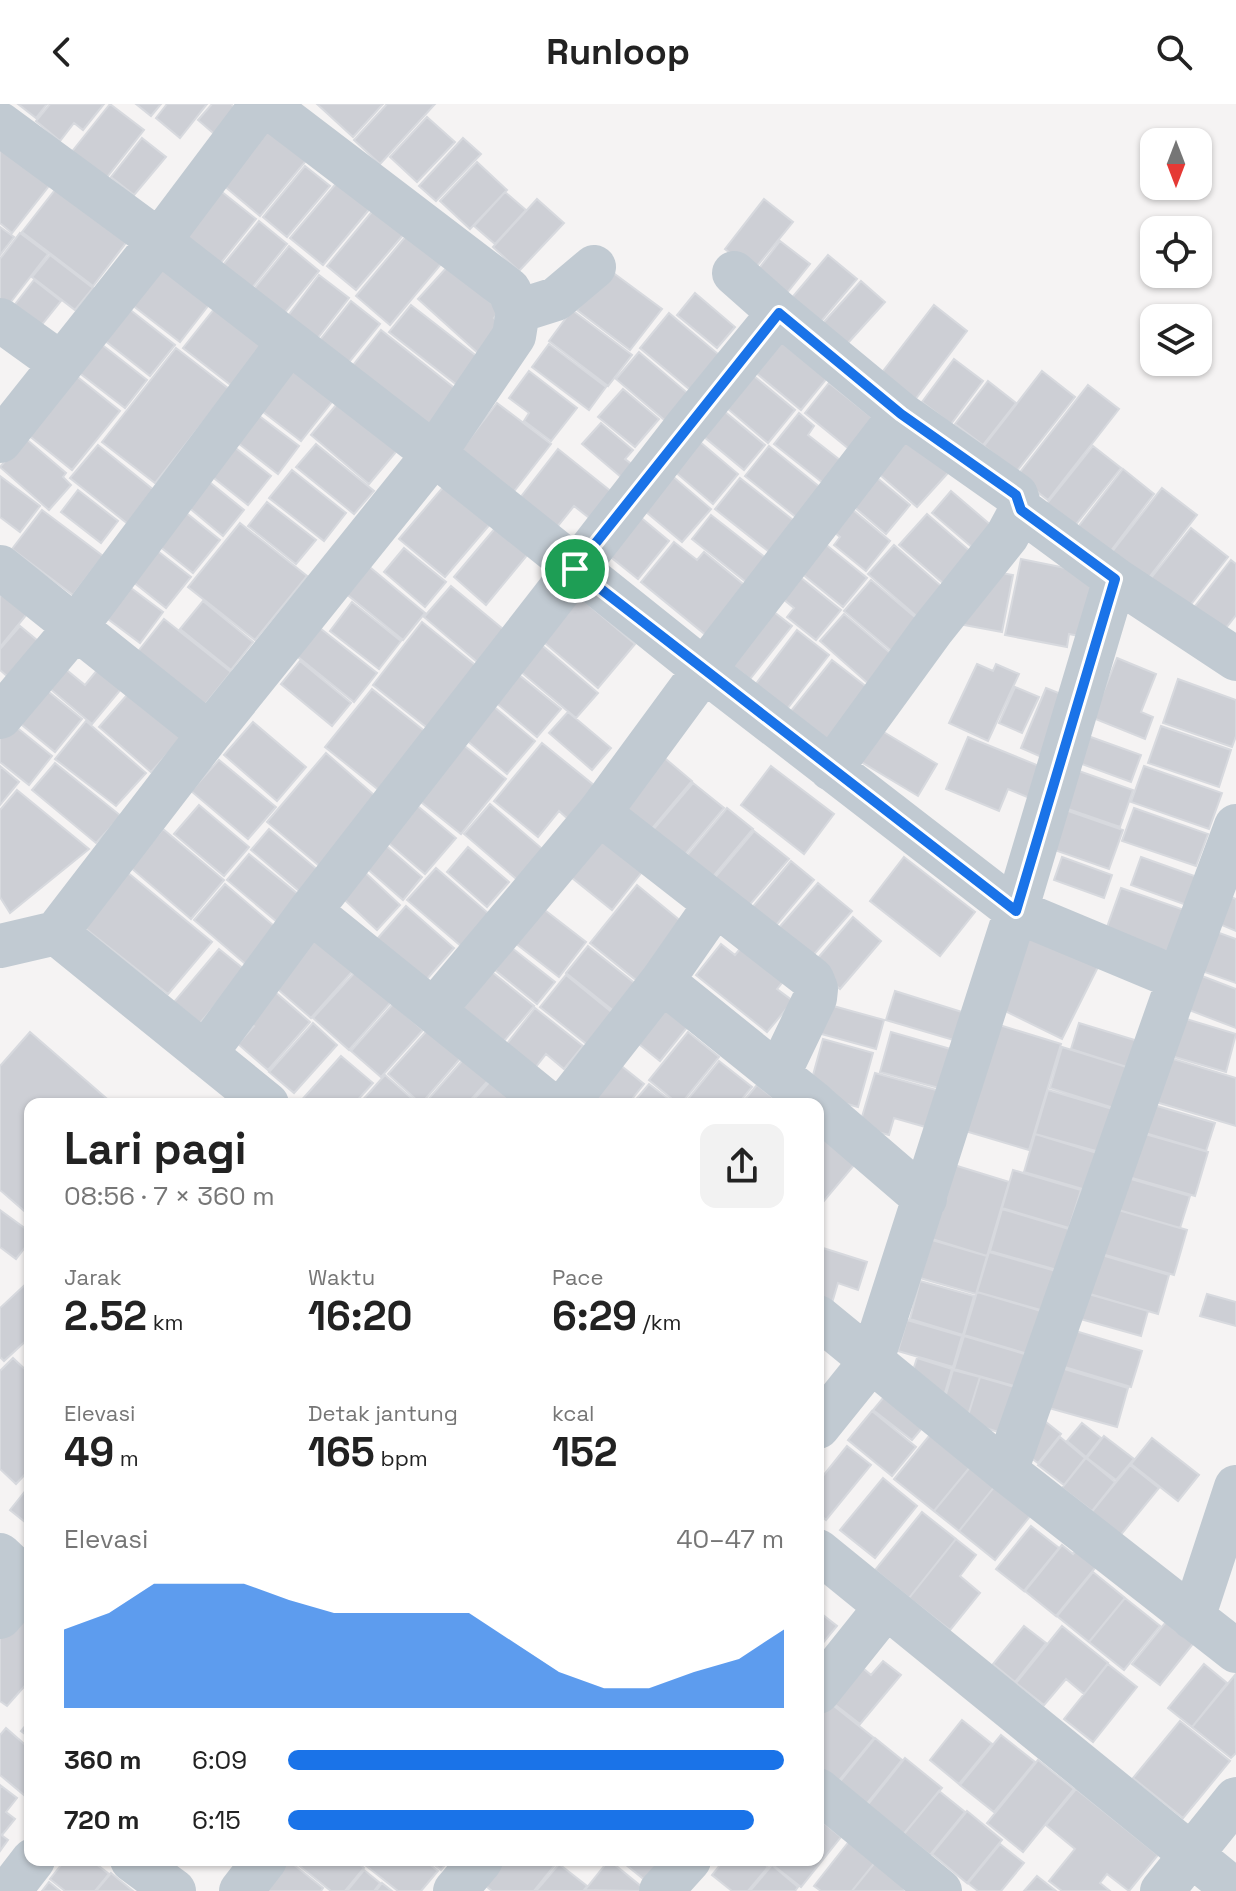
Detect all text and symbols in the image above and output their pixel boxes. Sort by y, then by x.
text: Runloop [546,29,690,75]
icon: back [40,30,84,74]
icon: search [1152,30,1196,74]
north arrow [1140,128,1212,200]
map controls [1140,128,1212,376]
button: locate [1140,216,1212,288]
button: layers [1140,304,1212,376]
pin [541,535,609,603]
icon: arrive [553,547,597,591]
text: Lari pagi [64,1121,246,1177]
button: share [700,1124,784,1208]
text: 08:56 · 7 × 360 m [64,1179,275,1213]
text: Jarak [64,1263,122,1291]
text: Waktu [308,1263,375,1291]
text: Pace [552,1263,604,1291]
text: 2.52 [64,1291,147,1342]
text: 16:20 [308,1291,412,1342]
text: 6:29 [552,1291,637,1342]
text: km [147,1308,184,1336]
text: /km [637,1308,682,1336]
text: Elevasi [64,1399,135,1427]
text: Detak jantung [308,1399,458,1427]
text: kcal [552,1399,594,1427]
text: 49 [64,1427,114,1478]
text: 165 [308,1427,375,1478]
text: 152 [552,1427,618,1478]
text: m [114,1444,139,1472]
text: bpm [375,1444,428,1472]
text: Elevasi [64,1522,148,1556]
text: 40–47 m [676,1522,784,1556]
text: 360 m [64,1743,142,1777]
text: 6:09 [192,1743,247,1777]
text: 720 m [64,1803,139,1837]
text: 6:15 [192,1803,241,1837]

